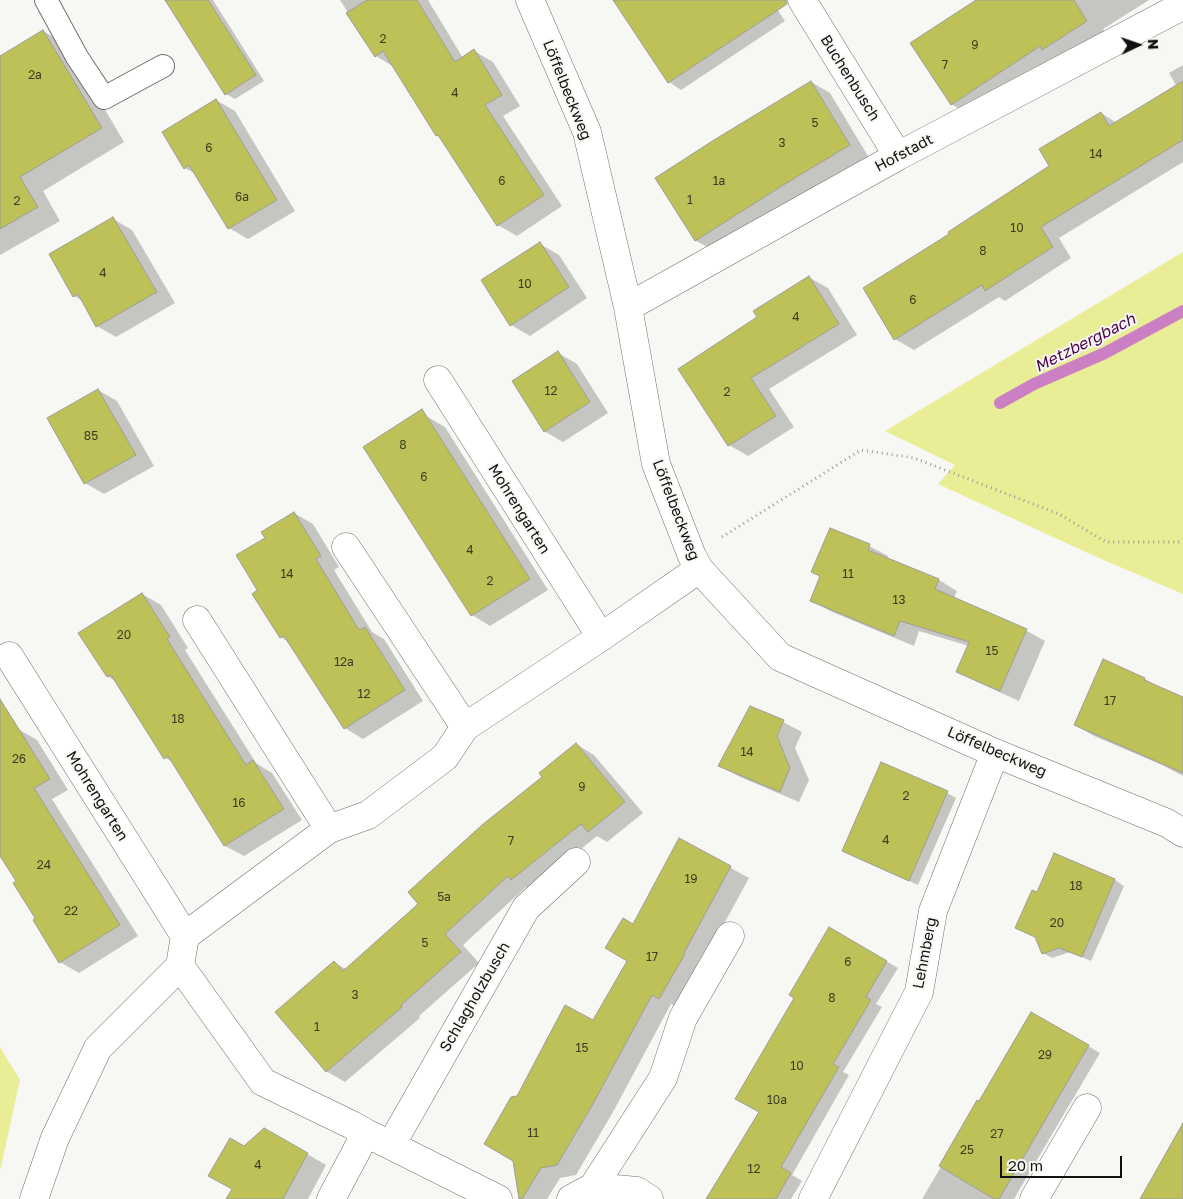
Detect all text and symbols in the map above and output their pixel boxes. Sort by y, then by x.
north arrow [1113,20,1163,70]
house number: 2 [380,32,386,46]
street label: Buchenbusch [816,32,884,124]
street label: Löffelbeckweg [539,37,595,143]
house number: 9 [971,38,979,52]
text: N [1145,38,1162,50]
house number: 7 [942,58,948,72]
house number: 2a [28,68,42,82]
house number: 4 [451,86,459,100]
house number: 5 [812,116,818,130]
street label: Hofstadt [872,130,936,176]
house number: 3 [778,136,786,150]
house number: 6 [205,141,213,155]
house number: 14 [1089,147,1103,161]
house number: 6 [498,174,506,188]
house number: 1a [713,174,725,188]
house number: 6a [235,190,249,204]
house number: 1 [687,193,693,207]
house number: 2 [14,194,20,208]
house number: 10 [1010,221,1024,235]
house number: 8 [979,244,987,258]
house number: 4 [99,266,107,280]
house number: 10 [518,277,532,291]
house number: 6 [909,293,917,307]
water label: Metzbergbach [1031,309,1139,377]
house number: 4 [792,310,800,324]
house number: 12 [545,384,557,398]
house number: 2 [724,385,730,399]
house number: 85 [84,429,98,443]
house number: 8 [399,438,407,452]
street label: Löffelbeckweg [649,457,703,563]
street label: Mohrengarten [484,461,554,557]
house number: 6 [420,470,428,484]
house number: 4 [466,543,474,557]
house number: 14 [280,567,294,581]
house number: 11 [842,567,854,581]
house number: 2 [487,574,493,588]
house number: 13 [893,593,905,607]
house number: 20 [117,628,131,642]
house number: 15 [986,644,998,658]
house number: 12a [334,655,354,669]
house number: 12 [358,687,370,701]
house number: 17 [1104,694,1116,708]
house number: 18 [171,712,185,726]
street label: Löffelbeckweg [945,723,1049,781]
house number: 14 [740,745,754,759]
street label: Mohrengarten [62,748,132,844]
house number: 26 [12,752,26,766]
house number: 9 [578,780,586,794]
house number: 2 [903,789,909,803]
house number: 16 [232,796,246,810]
house number: 4 [882,833,890,847]
house number: 7 [508,834,514,848]
house number: 24 [37,858,51,872]
house number: 19 [684,872,698,886]
house number: 18 [1069,879,1083,893]
house number: 5a [437,890,451,904]
house number: 22 [64,904,78,918]
street label: Lehmberg [909,916,941,990]
house number: 20 [1050,916,1064,930]
house number: 5 [422,936,428,950]
street label: Schlagholzbusch [436,939,514,1055]
house number: 17 [646,950,658,964]
house number: 6 [844,955,852,969]
house number: 3 [351,988,359,1002]
house number: 8 [828,991,836,1005]
house number: 1 [314,1020,320,1034]
house number: 15 [576,1041,588,1055]
house number: 29 [1038,1048,1052,1062]
house number: 10 [790,1059,804,1073]
house number: 10a [767,1093,787,1107]
house number: 11 [527,1126,539,1140]
house number: 27 [990,1127,1004,1141]
house number: 25 [960,1143,974,1157]
scale bar [1003,1146,1126,1178]
text: 20 m [1008,1156,1043,1174]
house number: 4 [254,1158,262,1172]
house number: 12 [748,1162,760,1176]

